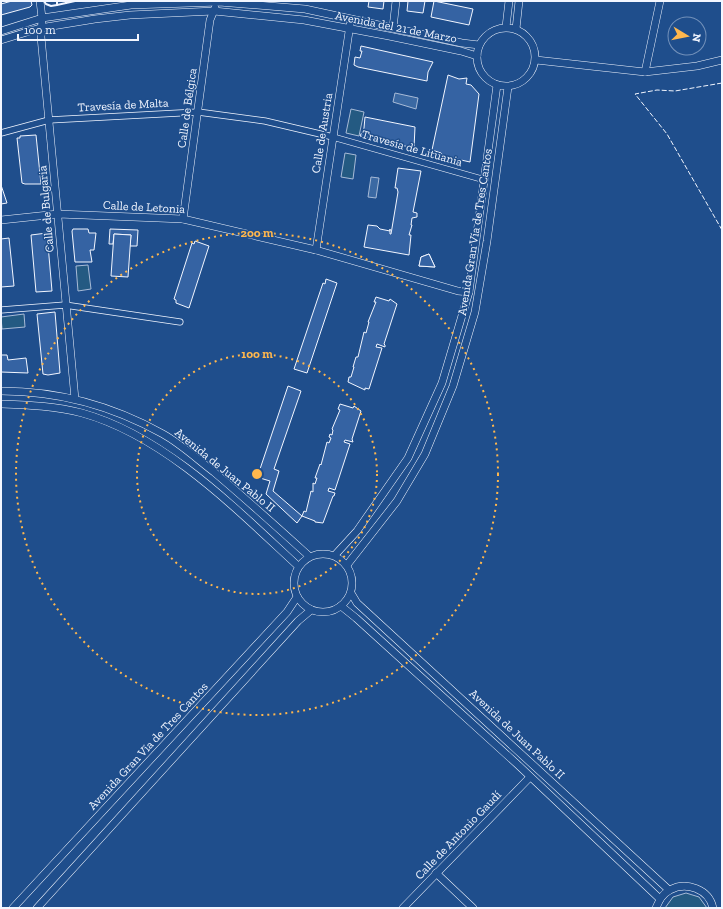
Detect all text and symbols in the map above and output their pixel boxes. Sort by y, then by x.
street label: Avenida del 21 de Marzo [334,8,458,46]
scale bar [18,16,138,42]
north arrow [667,16,707,56]
text: 100 m [24,23,56,37]
text: N [689,32,703,44]
street label: Calle de Bélgica [174,67,200,149]
street label: Calle de Austria [309,92,335,174]
street label: Travesía de Malta [77,96,169,114]
street label: Travesía de Lituania [360,127,464,169]
street label: Avenida Gran Vía de Tres Cantos [455,148,495,316]
street label: Calle de Bulgaria [35,165,57,253]
street label: Calle de Letonia [103,198,186,216]
text: 200 m [240,226,274,240]
text: 100 m [241,347,273,361]
street label: Avenida de Juan Pablo II [172,425,278,515]
centre of rings [250,467,264,481]
street label: Avenida Gran Vía de Tres Cantos [85,680,211,812]
street label: Avenida de Juan Pablo II [467,686,568,782]
street label: Calle de Antonio Gaudí [412,787,504,882]

